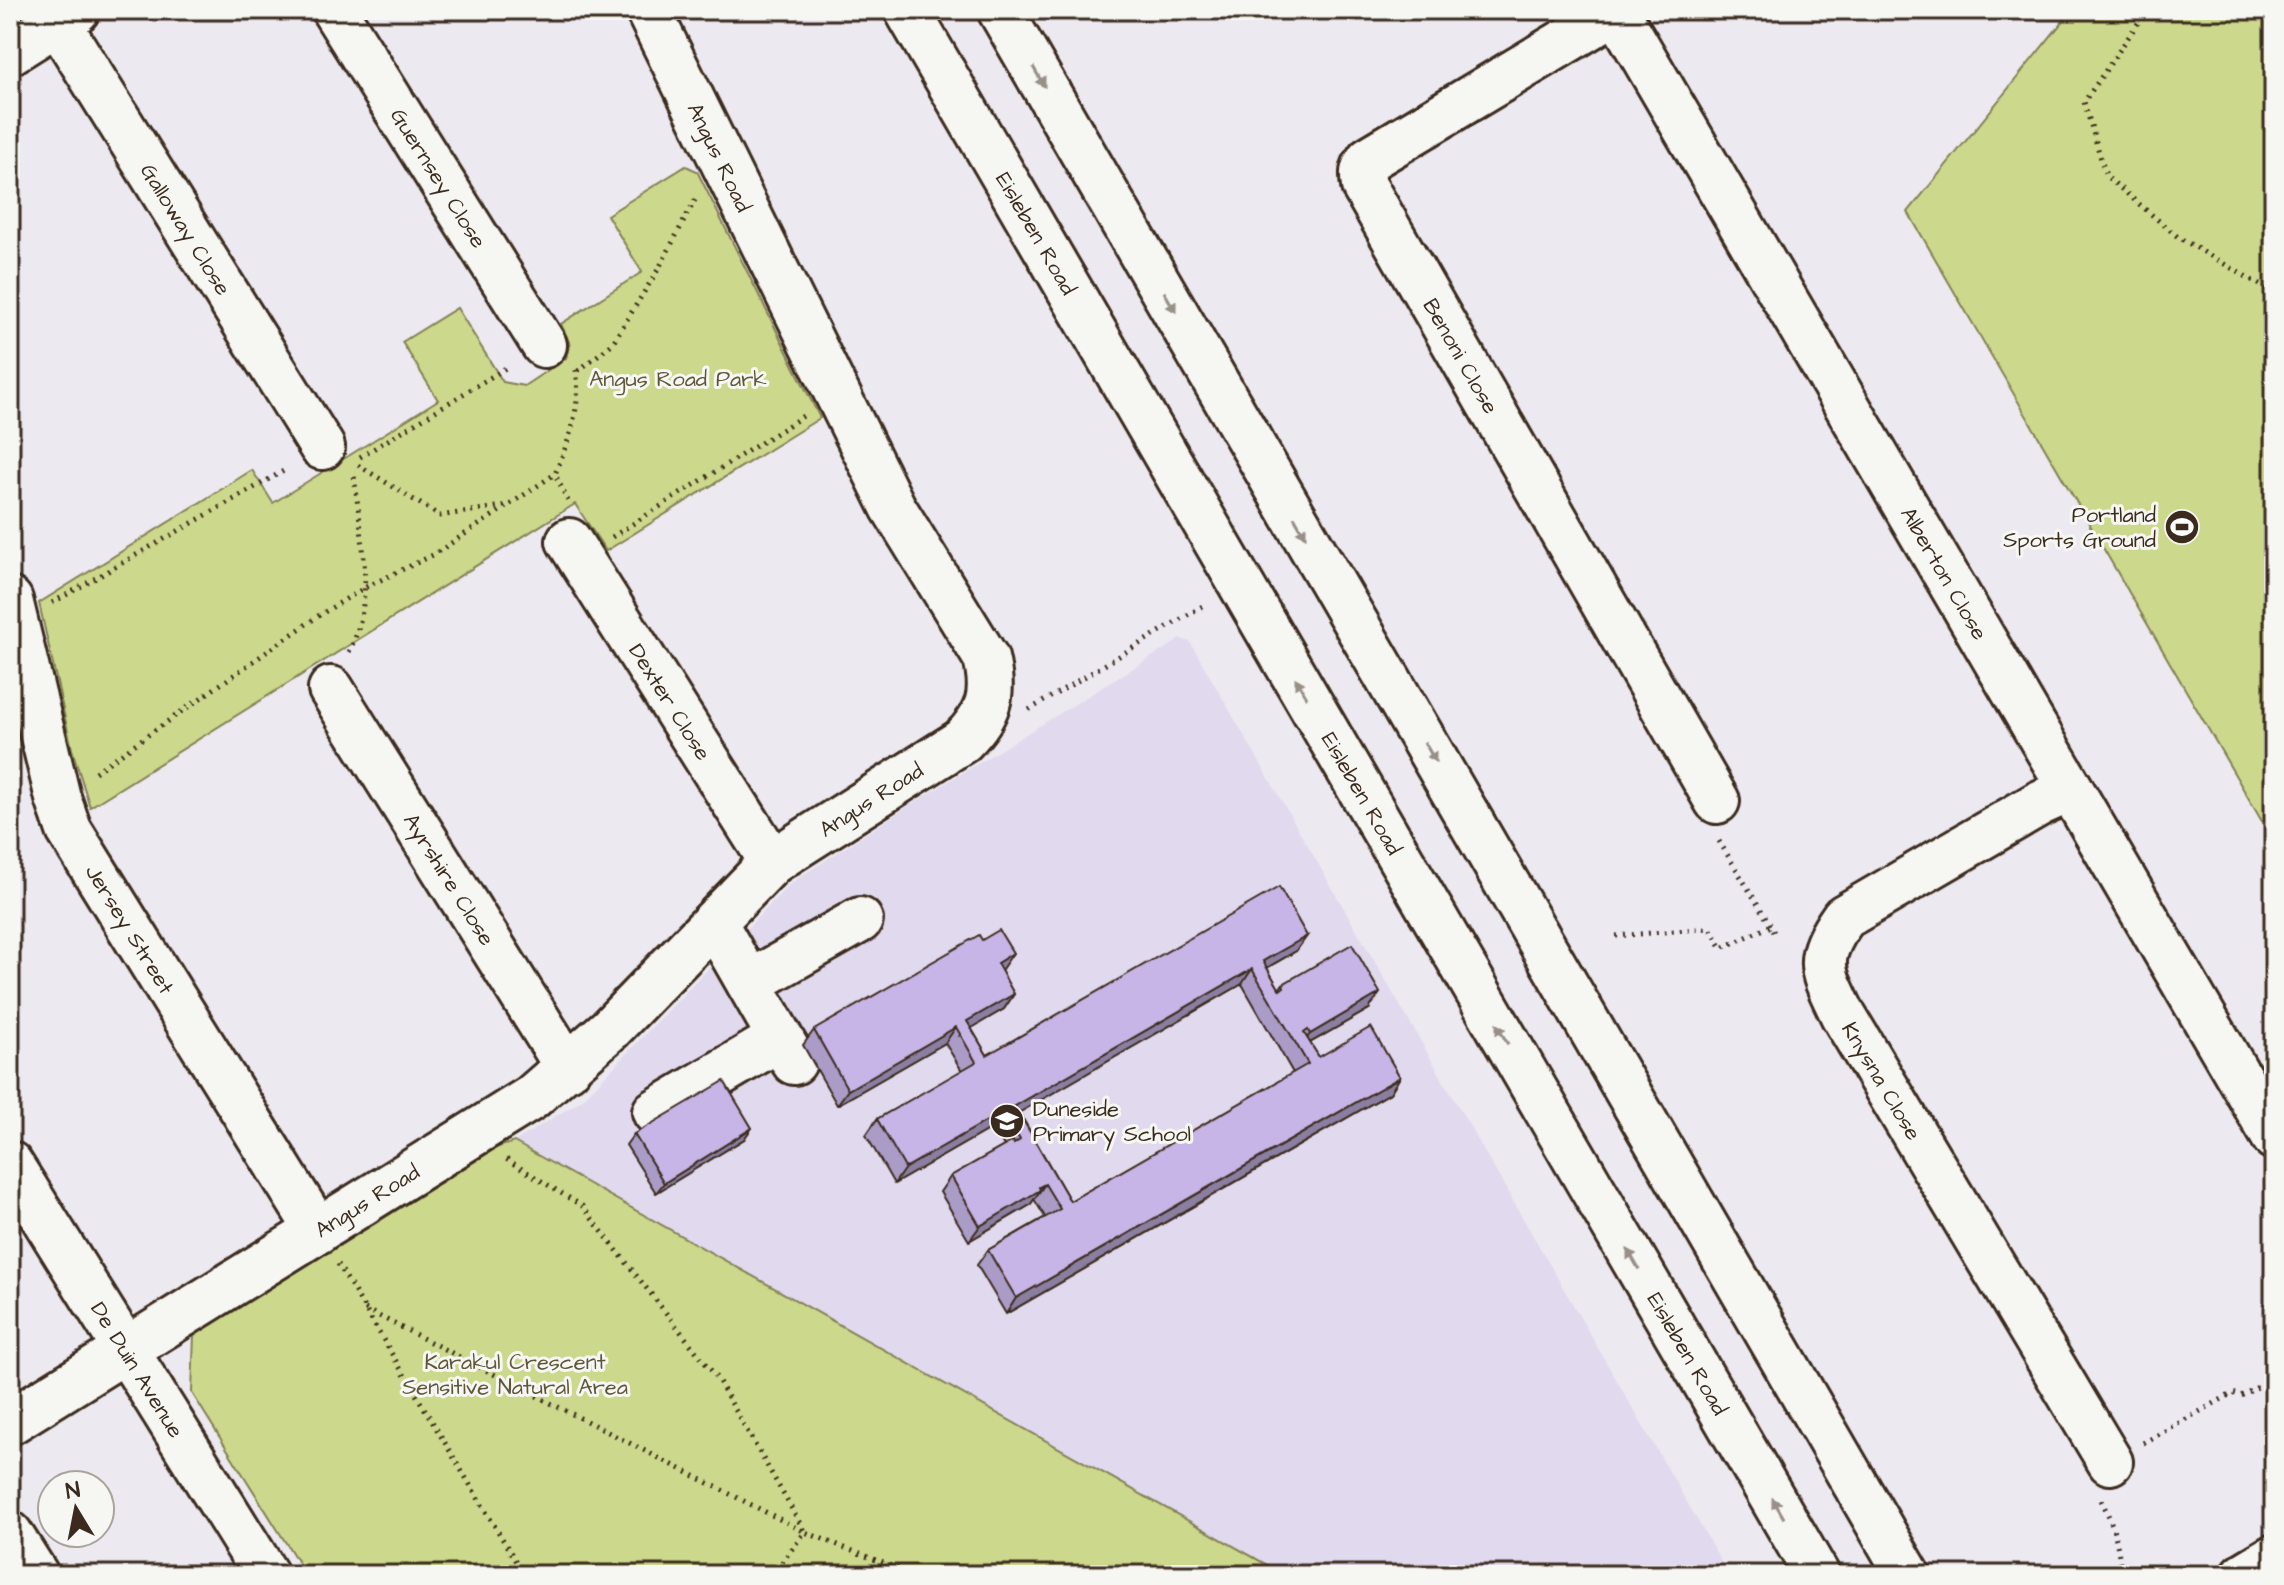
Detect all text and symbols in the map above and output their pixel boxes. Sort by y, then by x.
one-way arrow [1032,66,1046,89]
street label: Angus Road [678,98,758,218]
street label: Guernsey Close [382,103,493,255]
street label: Galloway Close [132,158,238,302]
street label: Eisleben Road [987,167,1083,301]
one-way arrow [1163,291,1177,314]
street label: Benoni Close [1415,293,1506,420]
park label: Angus Road Park [589,364,767,396]
place label: Portland Sports Ground [2003,500,2156,556]
street label: Alberton Close [1892,501,1995,646]
sports icon: Portland Sports Ground [2163,508,2201,546]
one-way arrow [1293,516,1307,538]
street label: Dexter Close [621,638,718,767]
one-way arrow [1294,677,1308,699]
street label: Eisleben Road [1313,727,1409,861]
one-way arrow [1423,741,1437,763]
street label: Angus Road [813,756,930,845]
street label: Ayrshire Close [395,808,502,952]
street label: Jersey Street [77,859,181,1001]
street label: Knysna Close [1834,1016,1928,1146]
one-way arrow [1495,1023,1509,1045]
place label: Duneside Primary School [1033,1094,1191,1151]
school or university icon: Duneside Primary School [988,1102,1026,1140]
street label: Angus Road [309,1157,426,1246]
one-way arrow [1626,1248,1640,1270]
street label: Eisleben Road [1639,1287,1735,1421]
street label: De Duin Avenue [83,1296,191,1444]
park label: Karakul Crescent Sensitive Natural Area [402,1347,628,1403]
north arrow [36,1469,116,1549]
text: N [63,1474,82,1507]
one-way arrow [1771,1496,1785,1519]

